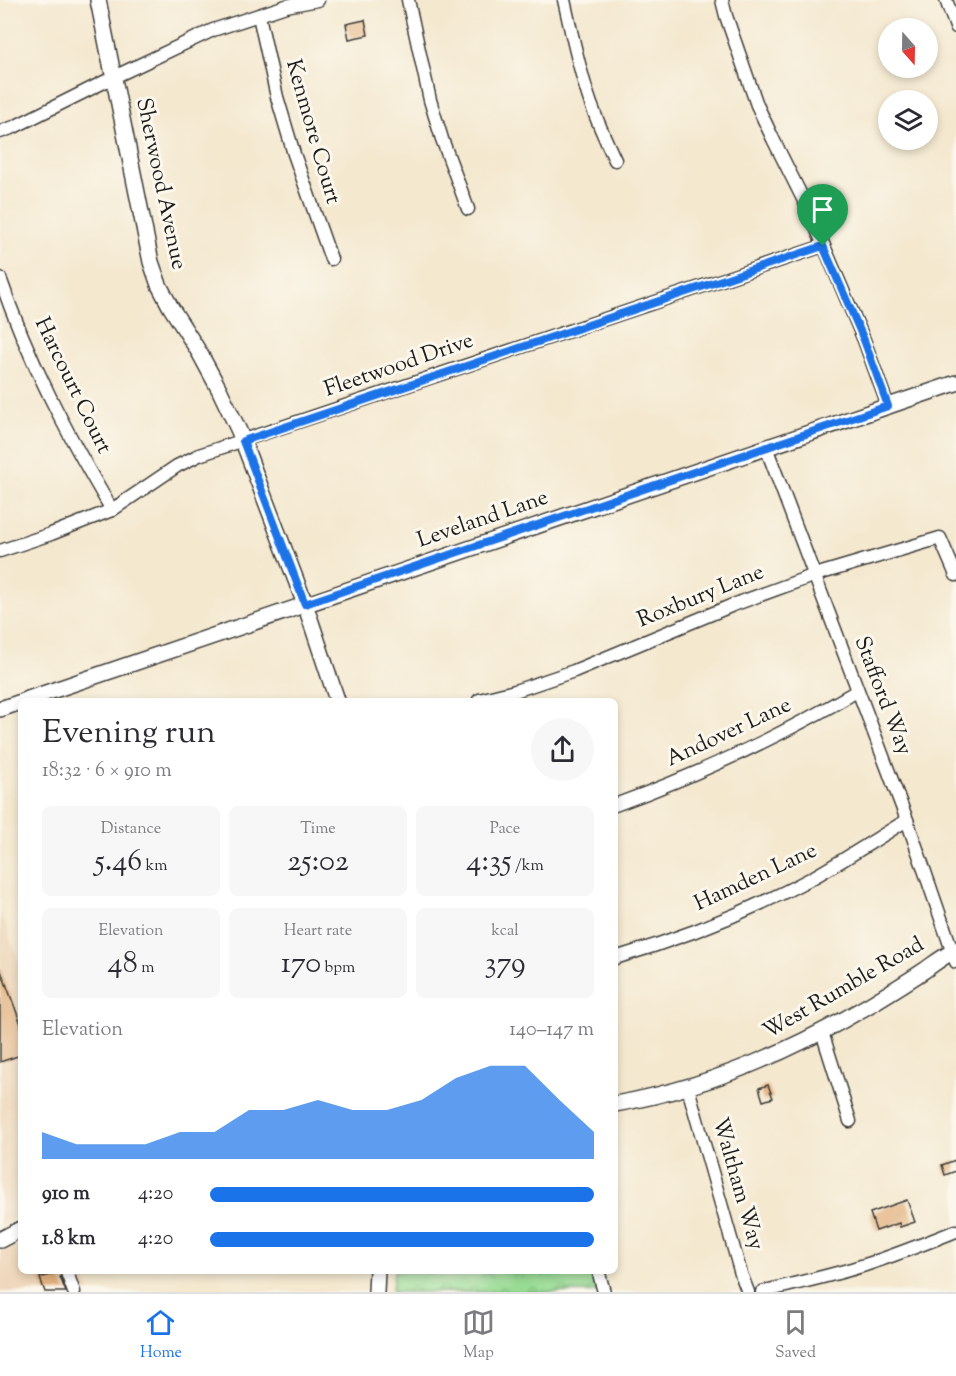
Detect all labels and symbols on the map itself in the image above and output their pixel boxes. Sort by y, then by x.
north arrow [878,18,938,78]
street label: Kenmore Court [276,56,348,208]
street label: Sherwood Avenue [126,95,194,273]
pin [797,184,848,246]
street label: Harcourt Court [25,312,119,460]
street label: Fleetwood Drive [320,325,478,407]
street label: Leveland Lane [413,483,553,557]
street label: Roxbury Lane [633,557,769,637]
street label: Stafford Way [845,632,919,760]
street label: Andover Lane [661,690,797,776]
street label: Hamden Lane [689,836,823,920]
street label: West Rumble Road [757,930,931,1048]
street label: Waltham Way [703,1114,771,1254]

